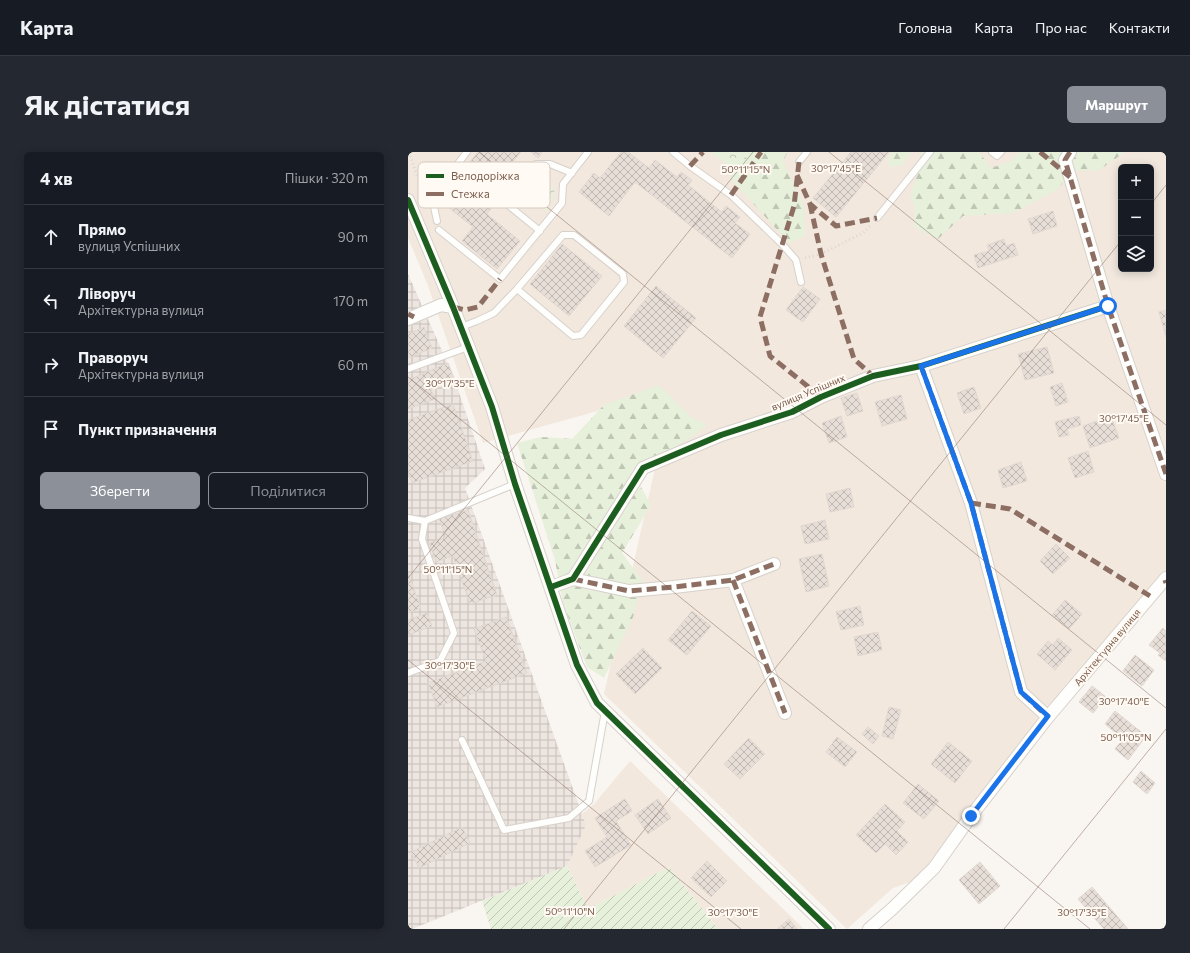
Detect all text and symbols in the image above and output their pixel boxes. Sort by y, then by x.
text: Карта [20,16,73,39]
text: Головна [898,19,952,36]
text: Карта [974,19,1013,36]
text: Про нас [1035,19,1087,36]
text: Контакти [1109,19,1170,36]
button: Маршрут [1067,86,1166,123]
text: Як дістатися [24,87,190,121]
legend [418,162,550,208]
text: 30°17'45"E [811,162,861,174]
text: 50°11'15"N [722,163,770,175]
map controls [1118,164,1154,272]
button: + [1118,164,1154,200]
text: 4 хв [40,168,73,189]
text: Велодоріжка [451,169,519,182]
text: Пішки · 320 m [285,170,368,186]
text: Стежка [451,187,490,200]
button: − [1118,200,1154,236]
text: Прямо [78,220,126,238]
icon: ahead [40,226,62,248]
text: 90 m [338,229,368,245]
button: layers [1118,236,1154,272]
text: вулиця Успішних [78,238,180,254]
text: Ліворуч [78,284,136,302]
icon: left [40,290,62,312]
text: 170 m [333,293,368,309]
route start [1099,297,1117,315]
text: Архітектурна вулиця [78,302,204,318]
text: Праворуч [78,348,148,366]
icon: right [40,354,62,376]
text: 60 m [338,357,368,373]
text: Архітектурна вулиця [78,366,204,382]
street label: вулиця Успішних [769,371,847,413]
text: 30°17'35"E [425,377,475,389]
text: 30°17'45"E [1099,412,1149,424]
icon: arrive [40,418,62,440]
text: Пункт призначення [78,420,217,438]
button: Зберегти [40,472,200,509]
button: Поділитися [208,472,368,509]
text: 50°11'15"N [424,563,472,575]
street label: Архітектурна вулиця [1071,606,1143,688]
text: 30°17'30"E [425,659,475,671]
text: 30°17'40"E [1099,695,1149,707]
text: 50°11'05"N [1100,731,1152,743]
route end [962,807,980,825]
text: 50°11'10"N [545,905,595,917]
text: 30°17'30"E [708,906,758,918]
text: 30°17'35"E [1057,906,1107,918]

